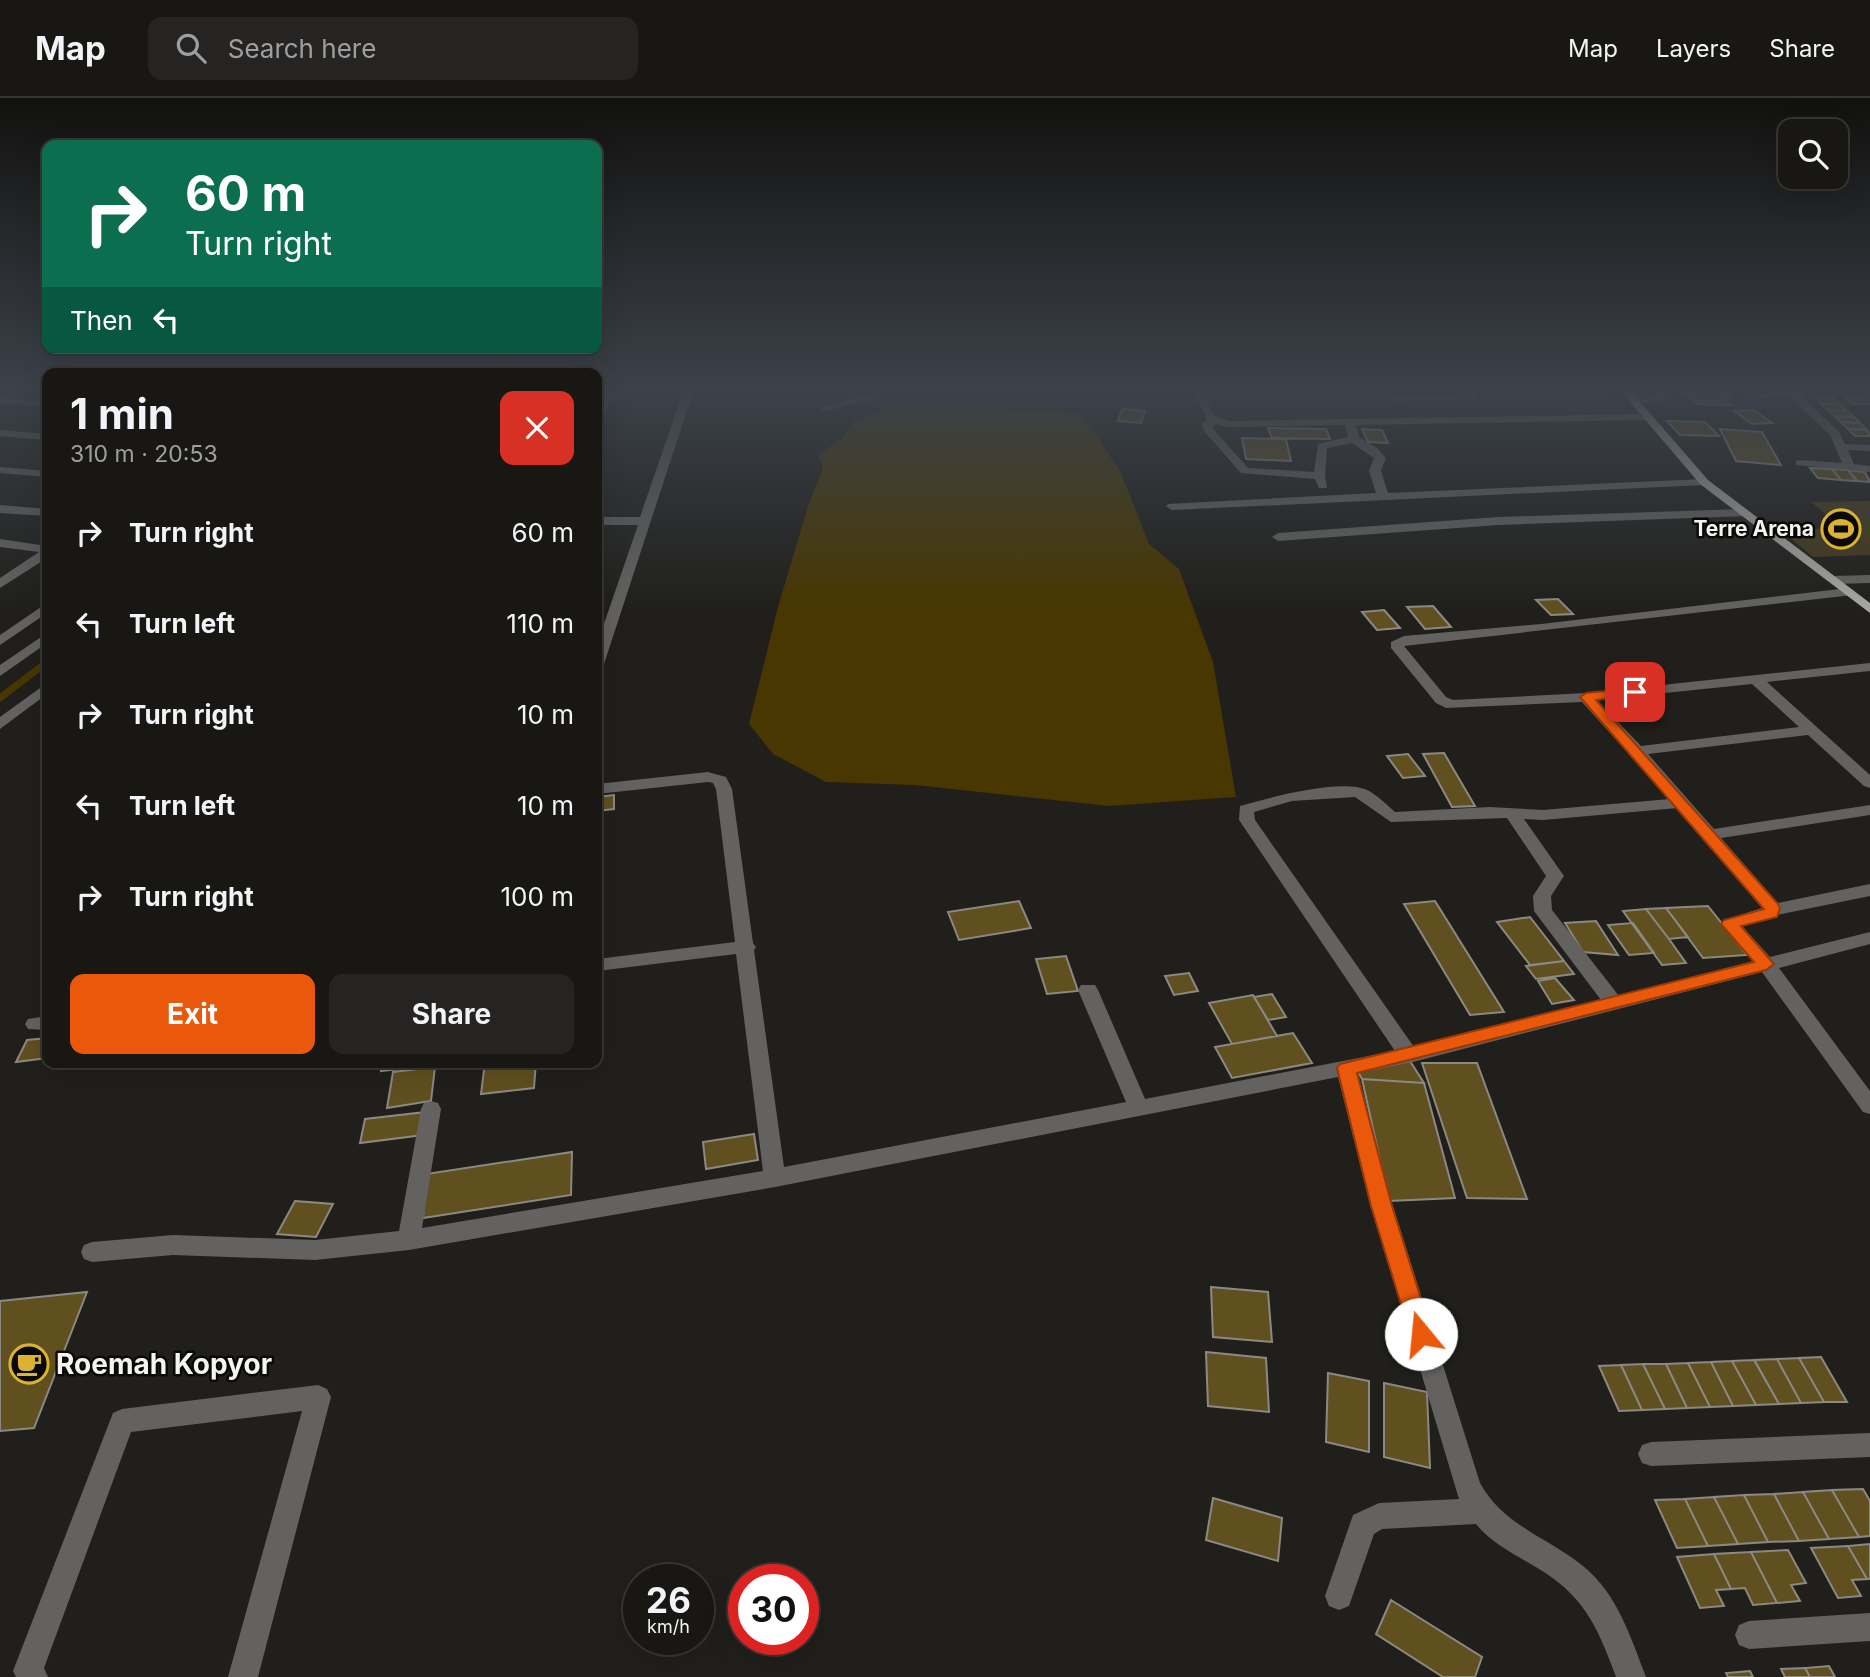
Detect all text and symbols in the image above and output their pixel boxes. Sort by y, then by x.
search box [148,17,638,80]
text: Map [35,28,106,68]
icon: search [172,29,210,67]
text: Search here [228,33,376,64]
text: Map [1568,34,1618,63]
text: Layers [1656,34,1731,63]
text: Share [1769,34,1835,63]
map controls [1778,119,1848,189]
button: search [1778,119,1848,189]
text: 60 m [185,164,306,223]
icon: right [70,168,161,259]
text: Turn right [185,224,332,263]
icon: left [147,301,185,339]
text: Then [70,305,133,336]
text: 1 min [70,388,174,439]
button: close [500,391,574,465]
text: 310 m · 20:53 [70,440,218,468]
sports icon: Terre Arena [1820,508,1862,550]
icon: right [70,514,108,552]
place label: Terre Arena [1693,516,1814,541]
text: Turn right [129,517,254,548]
text: 60 m [511,517,574,548]
icon: left [70,605,108,643]
text: Turn left [129,608,235,639]
text: 110 m [506,608,574,639]
pin [1605,662,1665,722]
icon: arrive [1616,673,1654,711]
icon: right [70,696,108,734]
text: Turn right [129,699,254,730]
text: 10 m [517,699,574,730]
icon: left [70,787,108,825]
text: Turn left [129,790,235,821]
text: 10 m [517,790,574,821]
icon: right [70,878,108,916]
text: Turn right [129,881,254,912]
text: 100 m [501,881,574,912]
button: Exit [70,974,315,1054]
button: Share [329,974,574,1054]
position arrow [1384,1297,1458,1371]
cafe icon: Roemah Kopyor [8,1343,50,1385]
place label: Roemah Kopyor [56,1347,272,1381]
speed limit sign: 30 [728,1564,819,1655]
text: 26 [646,1579,691,1621]
text: km/h [647,1616,690,1637]

